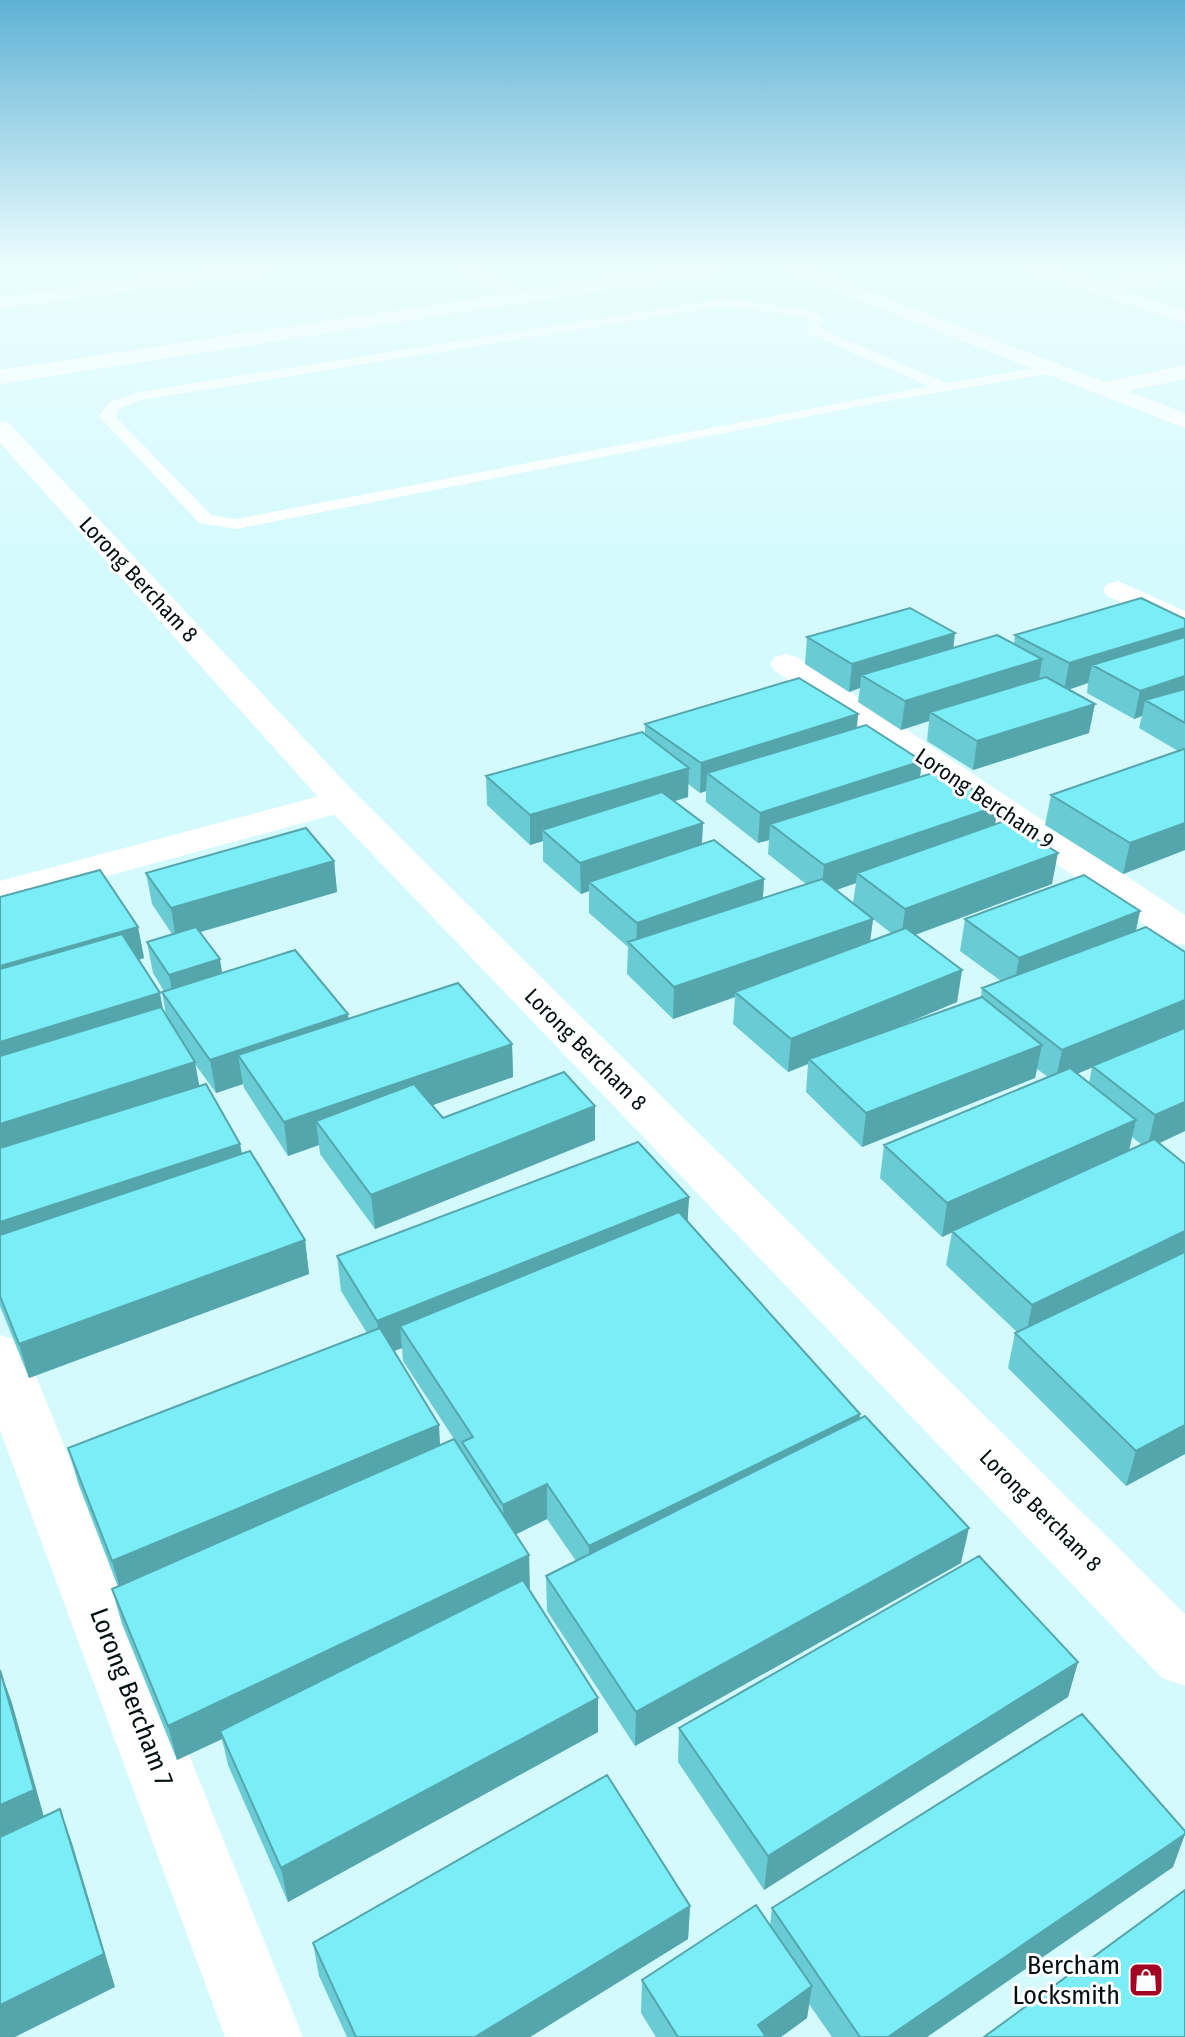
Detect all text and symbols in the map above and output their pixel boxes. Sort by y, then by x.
street label: Lorong Bercham 8 [74,511,204,648]
street label: Lorong Bercham 9 [910,742,1059,855]
street label: Lorong Bercham 8 [519,983,652,1116]
street label: Lorong Bercham 8 [974,1444,1107,1577]
street label: Lorong Bercham 7 [83,1604,180,1791]
place label: Bercham Locksmith [1012,1950,1120,2011]
shop icon: Bercham Locksmith [1127,1961,1165,1999]

